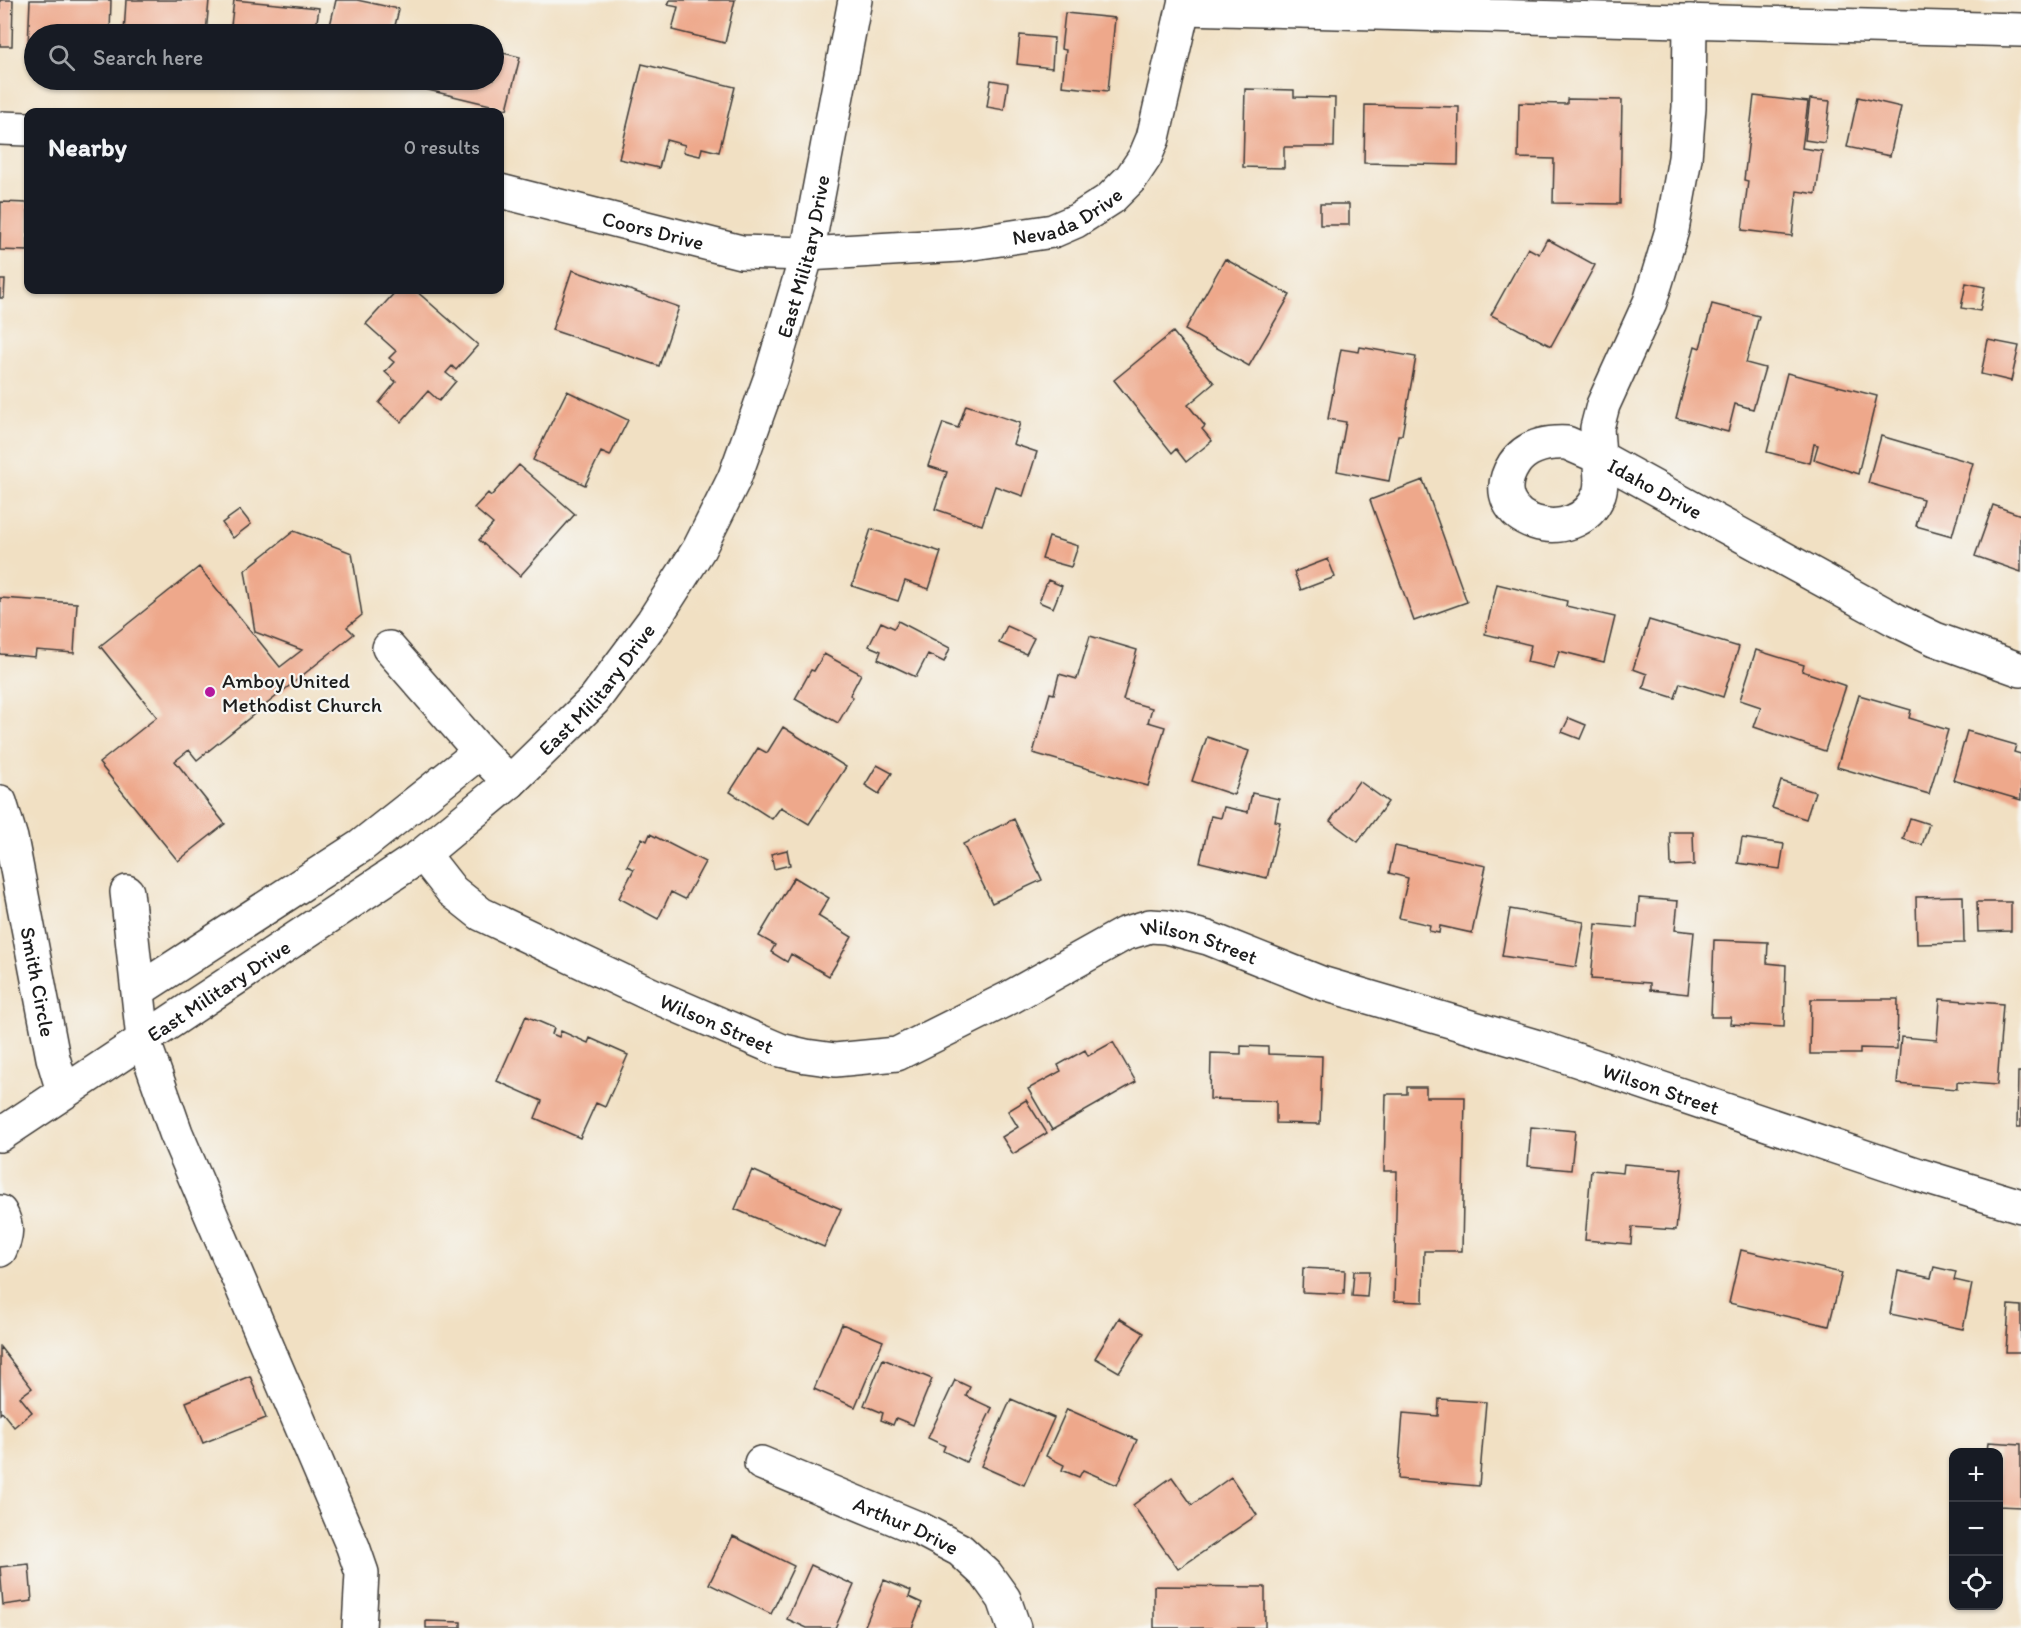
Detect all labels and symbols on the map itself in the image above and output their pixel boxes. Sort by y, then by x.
street label: East Military Drive [770,173,834,340]
street label: Nevada Drive [1010,182,1127,249]
street label: Coors Drive [600,205,707,255]
street label: Idaho Drive [1604,452,1707,524]
street label: East Military Drive [533,618,660,760]
place label: Amboy United Methodist Church [222,668,382,717]
marker: Amboy United Methodist Church [203,685,217,699]
street label: Wilson Street [1137,912,1262,969]
street label: Smith Circle [16,925,61,1039]
street label: East Military Drive [142,934,295,1047]
street label: Wilson Street [656,987,778,1058]
street label: Wilson Street [1599,1057,1723,1120]
street label: Arthur Drive [850,1490,963,1560]

